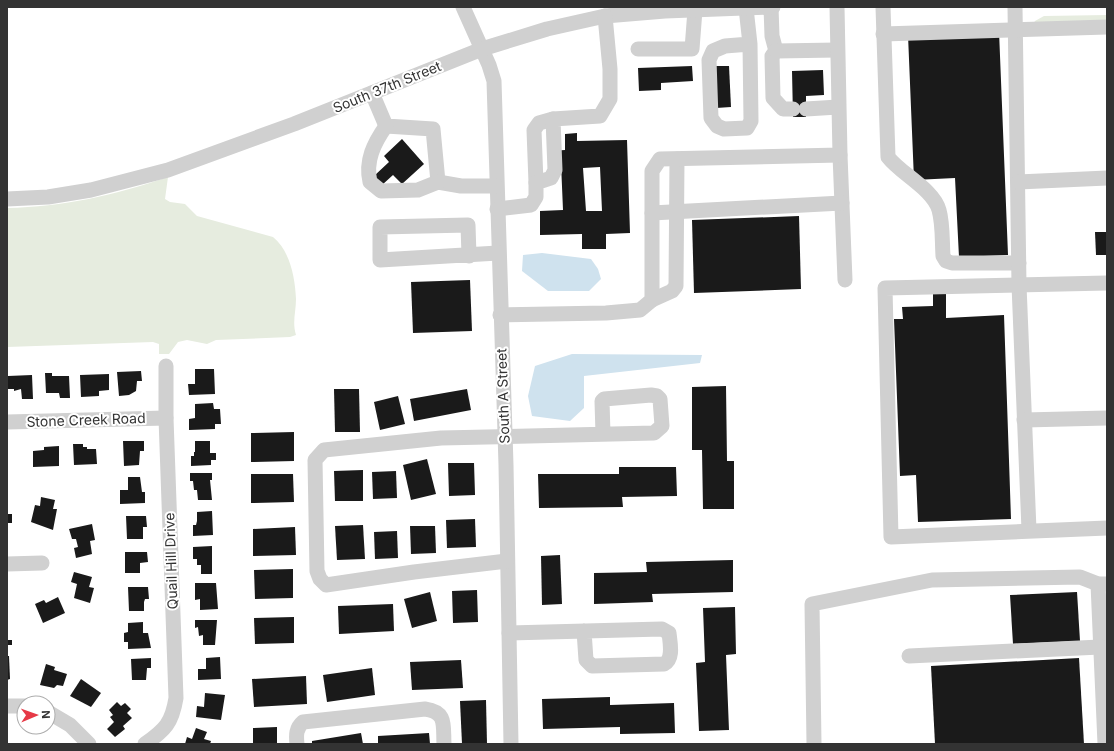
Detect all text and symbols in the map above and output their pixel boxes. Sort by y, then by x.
street label: South 37th Street [330,57,444,116]
street label: South A Street [492,348,513,444]
street label: Stone Creek Road [26,409,146,430]
street label: Quail Hill Drive [160,512,181,610]
north arrow [16,695,56,735]
text: N [39,710,53,719]

